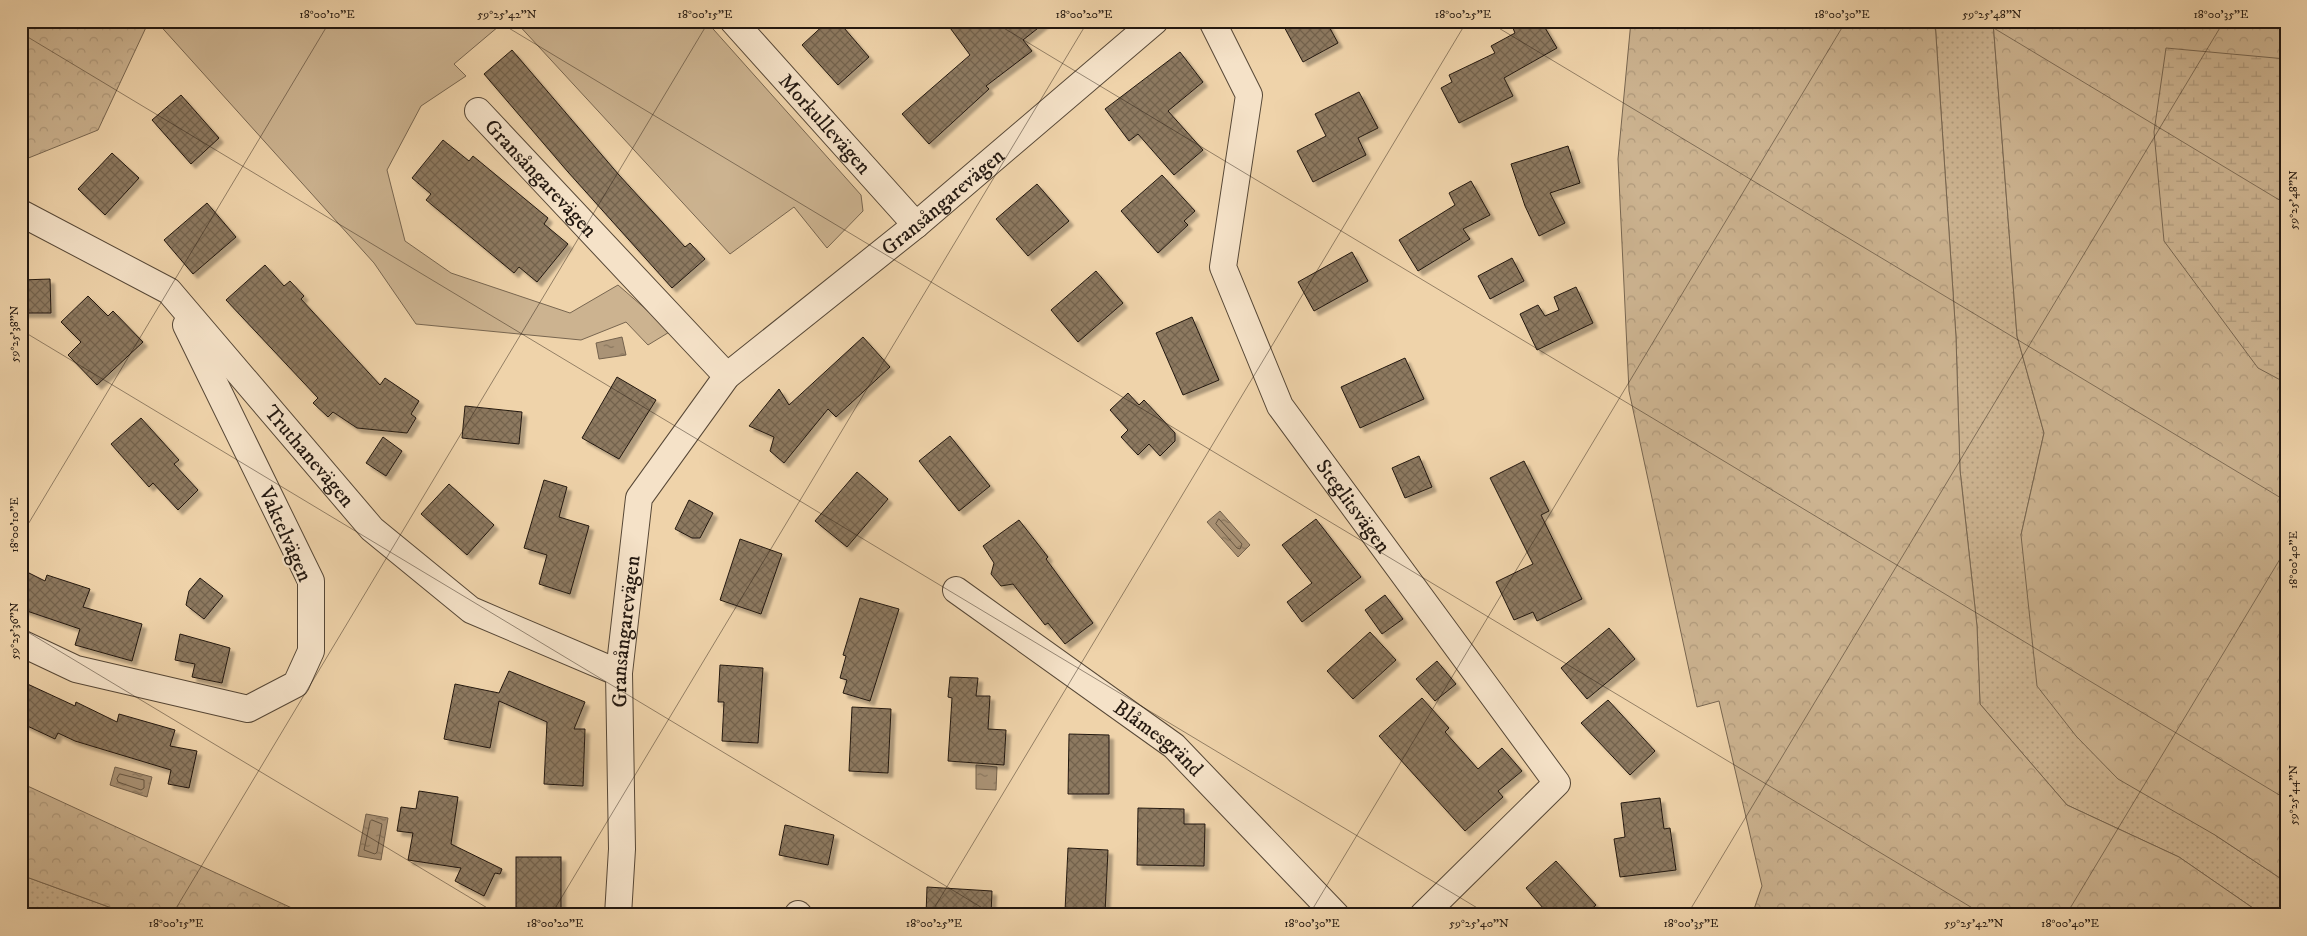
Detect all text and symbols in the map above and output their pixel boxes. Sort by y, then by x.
text: 18°00'10"E [299,7,355,22]
text: 59°25'42"N [477,7,537,22]
text: 18°00'15"E [678,7,733,22]
text: 18°00'20"E [1055,7,1113,22]
text: 18°00'25"E [1435,7,1492,22]
text: 18°00'30"E [1814,7,1870,22]
text: 59°25'48"N [1962,7,2022,22]
text: 18°00'35"E [2193,7,2249,22]
street label: Morkullevägen [772,69,876,180]
street label: Gransångarevägen [478,114,602,243]
street label: Gransångarevägen [876,143,1010,262]
text: 59°25'48"N [2286,170,2301,230]
text: 59°25'38"N [7,305,22,362]
street label: Truthanevägen [258,400,360,513]
street label: Steglitsvägen [1310,454,1396,559]
street label: Vaktelvägen [252,482,317,586]
text: 18°00'10"E [7,497,22,553]
text: 18°00'40"E [2286,530,2301,589]
street label: Gransångarevägen [607,554,646,708]
text: 59°25'36"N [7,602,22,660]
street label: Blåmesgränd [1108,695,1209,783]
text: 59°25'44"N [2286,765,2301,825]
text: 18°00'15"E [149,916,204,931]
text: 18°00'20"E [526,916,584,931]
text: 18°00'25"E [906,916,963,931]
text: 18°00'30"E [1284,916,1340,931]
text: 59°25'40"N [1449,916,1509,931]
text: 18°00'35"E [1663,916,1719,931]
text: 59°25'42"N [1944,916,2004,931]
text: 18°00'40"E [2041,916,2100,931]

